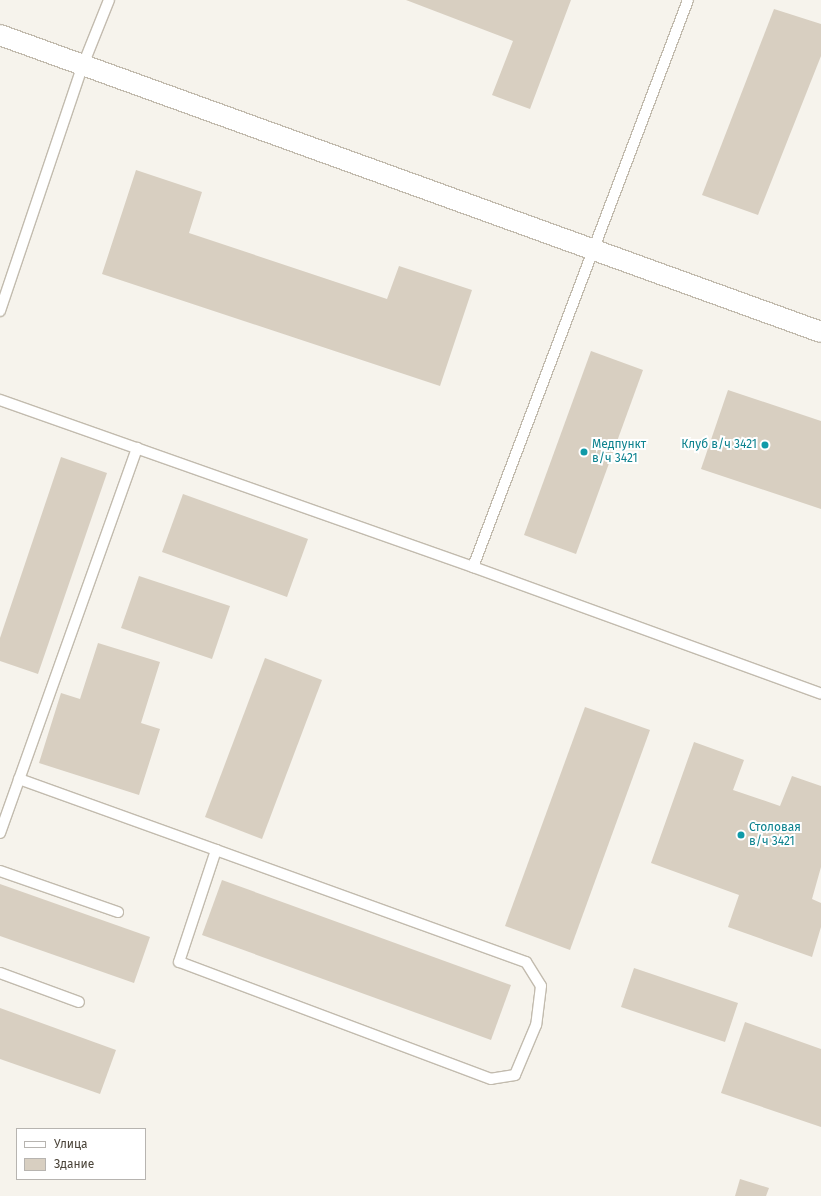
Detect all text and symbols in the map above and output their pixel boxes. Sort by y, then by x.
place label: Медпункт в/ч 3421 [592,438,646,466]
place label: Клуб в/ч 3421 [681,438,757,452]
marker: Клуб в/ч 3421 [760,440,770,450]
marker: Медпункт в/ч 3421 [579,447,589,457]
place label: Столовая в/ч 3421 [749,821,801,849]
marker: Столовая в/ч 3421 [736,830,746,840]
legend [16,1128,146,1180]
text: Улица [54,1137,88,1151]
text: Здание [54,1157,94,1171]

